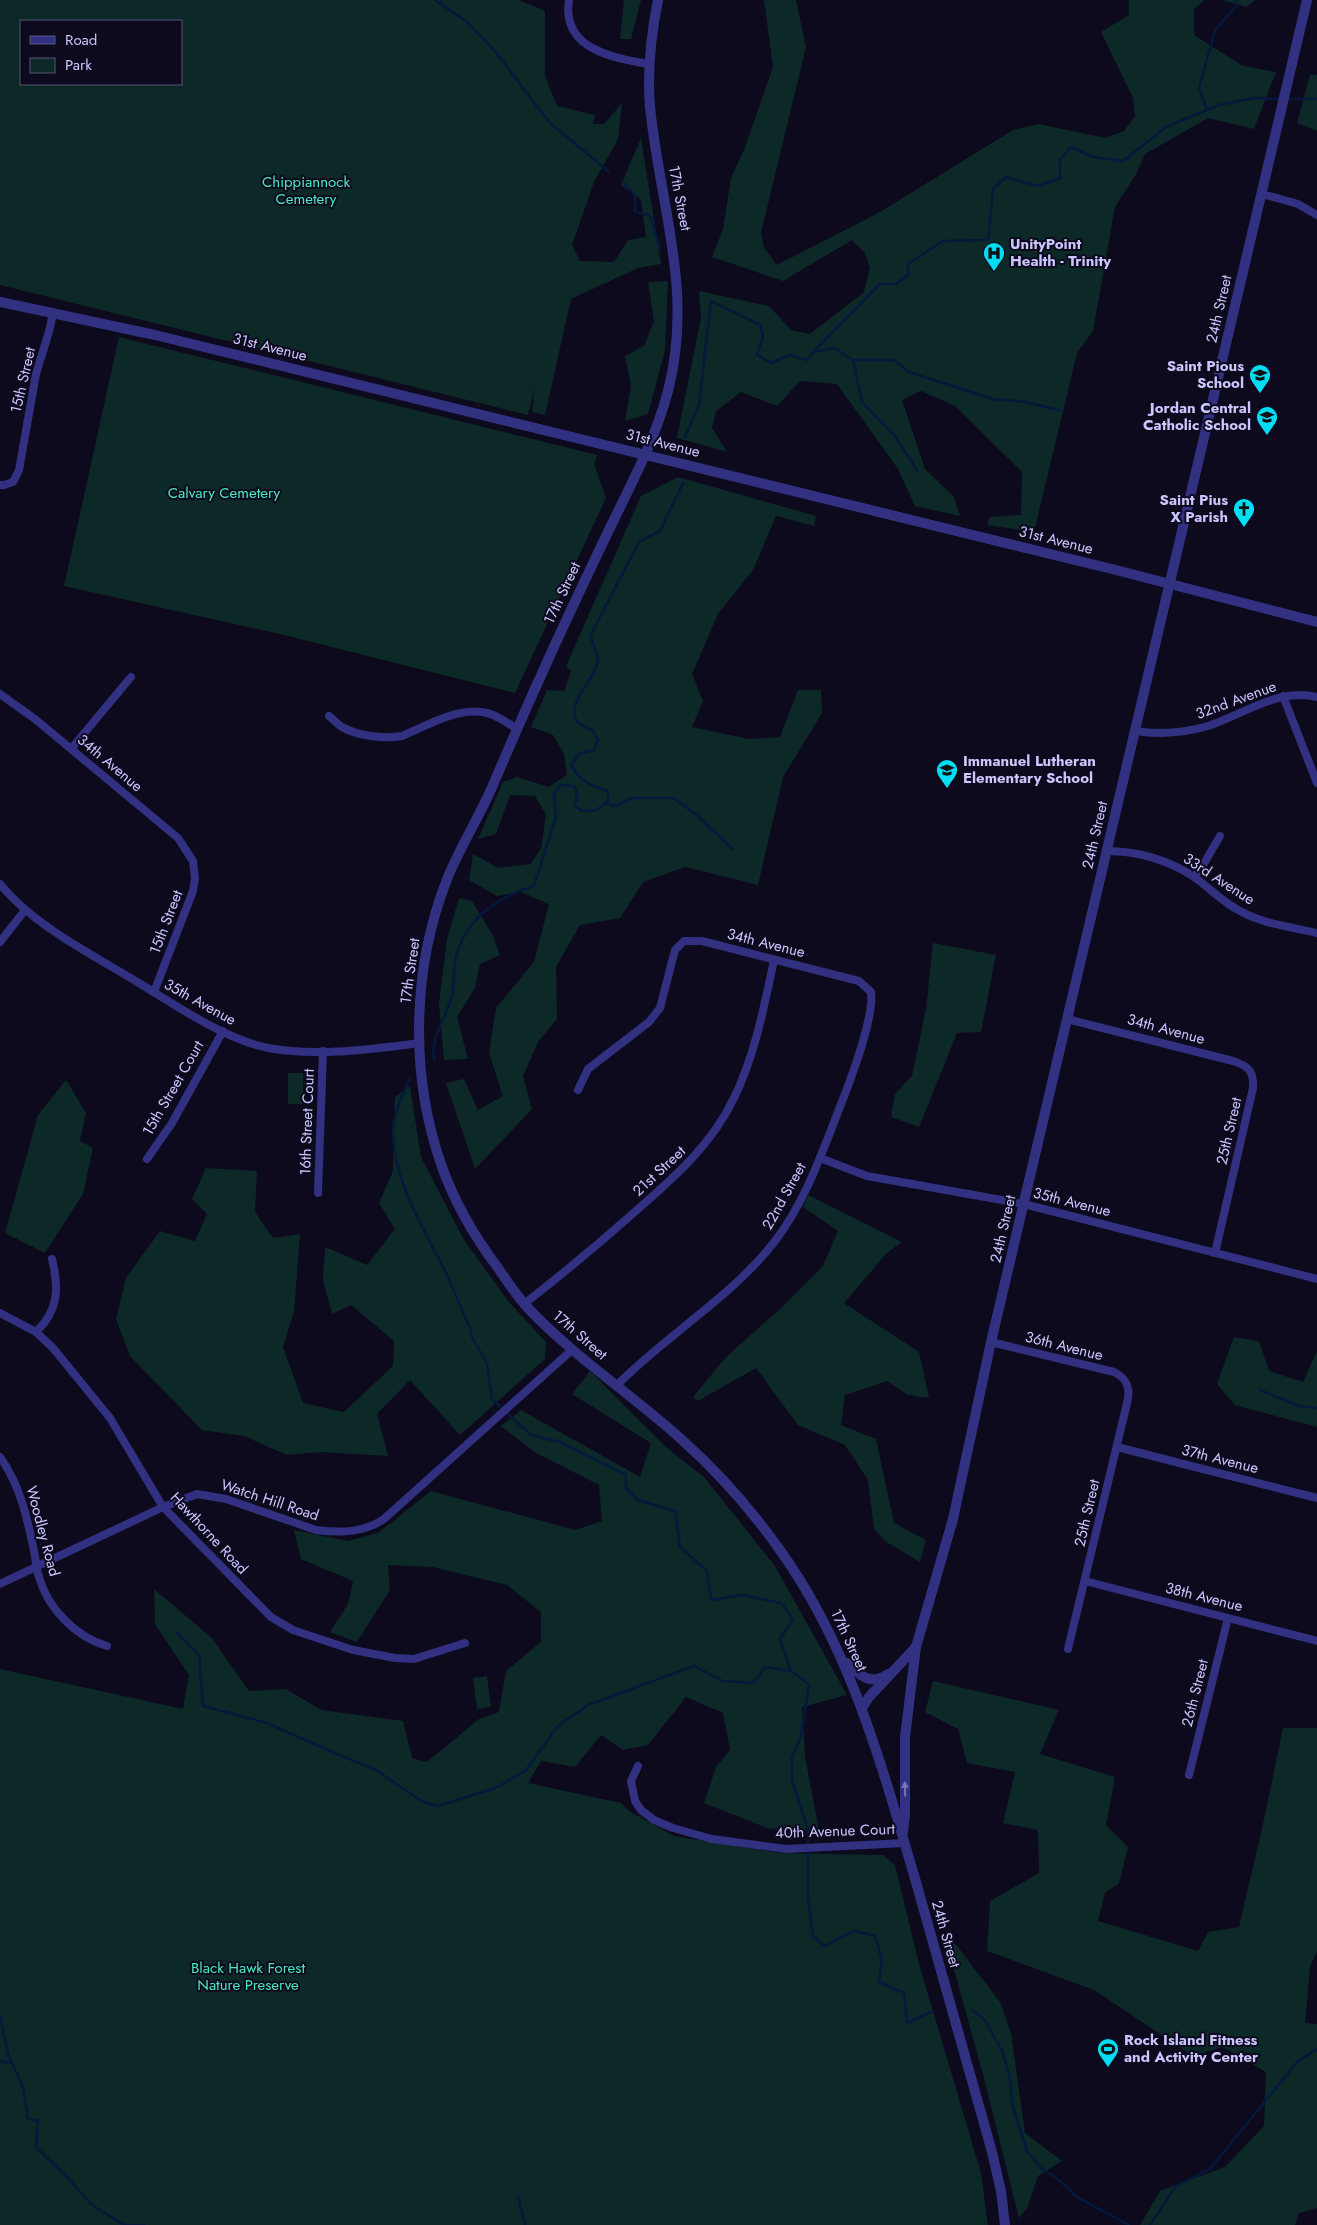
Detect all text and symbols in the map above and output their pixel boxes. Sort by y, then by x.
legend [20,20,182,85]
text: Road [65,29,97,51]
text: Park [65,54,92,76]
street label: 17th Street [663,163,697,233]
park label: Chippiannock Cemetery [262,171,350,210]
place label: UnityPoint Health - Trinity [1010,233,1111,272]
hospital icon: UnityPoint Health - Trinity [982,241,1006,272]
street label: 24th Street [1201,272,1238,345]
street label: 31st Avenue [231,327,310,367]
street label: 15th Street [5,345,41,415]
place label: Saint Pious School [1167,355,1244,394]
school or university icon: Saint Pious School [1248,363,1272,394]
place label: Jordan Central Catholic School [1143,397,1251,436]
school or university icon: Jordan Central Catholic School [1255,405,1279,436]
street label: 31st Avenue [624,423,703,463]
park label: Calvary Cemetery [168,482,281,504]
place label: Saint Pius X Parish [1160,489,1228,528]
church icon: Saint Pius X Parish [1232,497,1256,528]
street label: 31st Avenue [1017,520,1096,560]
street label: 17th Street [538,558,586,628]
street label: 32nd Avenue [1193,675,1280,725]
street label: 34th Avenue [72,729,148,797]
place label: Immanuel Lutheran Elementary School [963,750,1096,789]
school or university icon: Immanuel Lutheran Elementary School [935,758,959,789]
street label: 24th Street [1077,798,1114,871]
street label: 33rd Avenue [1179,848,1259,911]
street label: 15th Street [144,886,188,957]
street label: 34th Avenue [725,923,808,963]
street label: 17th Street [394,936,426,1005]
street label: 35th Avenue [160,973,240,1031]
street label: 34th Avenue [1125,1008,1208,1050]
street label: 15th Street Court [137,1036,209,1140]
street label: 16th Street Court [294,1068,320,1176]
street label: 25th Street [1211,1095,1248,1167]
street label: 21st Street [628,1140,691,1201]
street label: 22nd Street [756,1158,812,1234]
street label: 35th Avenue [1031,1182,1113,1222]
street label: 24th Street [985,1192,1022,1265]
street label: 17th Street [548,1305,613,1365]
street label: 36th Avenue [1023,1326,1106,1366]
street label: 37th Avenue [1179,1439,1261,1479]
street label: Watch Hill Road [218,1474,322,1526]
street label: 25th Street [1069,1477,1106,1549]
street label: Woodley Road [20,1483,66,1579]
street label: Hawthorne Road [165,1487,253,1579]
street label: 38th Avenue [1163,1577,1245,1617]
street label: 17th Street [825,1605,873,1675]
street label: 26th Street [1176,1657,1214,1729]
one-way arrow [900,1781,908,1797]
street label: 40th Avenue Court [775,1818,896,1844]
street label: 24th Street [926,1898,966,1971]
park label: Black Hawk Forest Nature Preserve [191,1957,305,1996]
place label: Rock Island Fitness and Activity Center [1124,2029,1259,2068]
sports icon: Rock Island Fitness and Activity Center [1096,2037,1120,2068]

